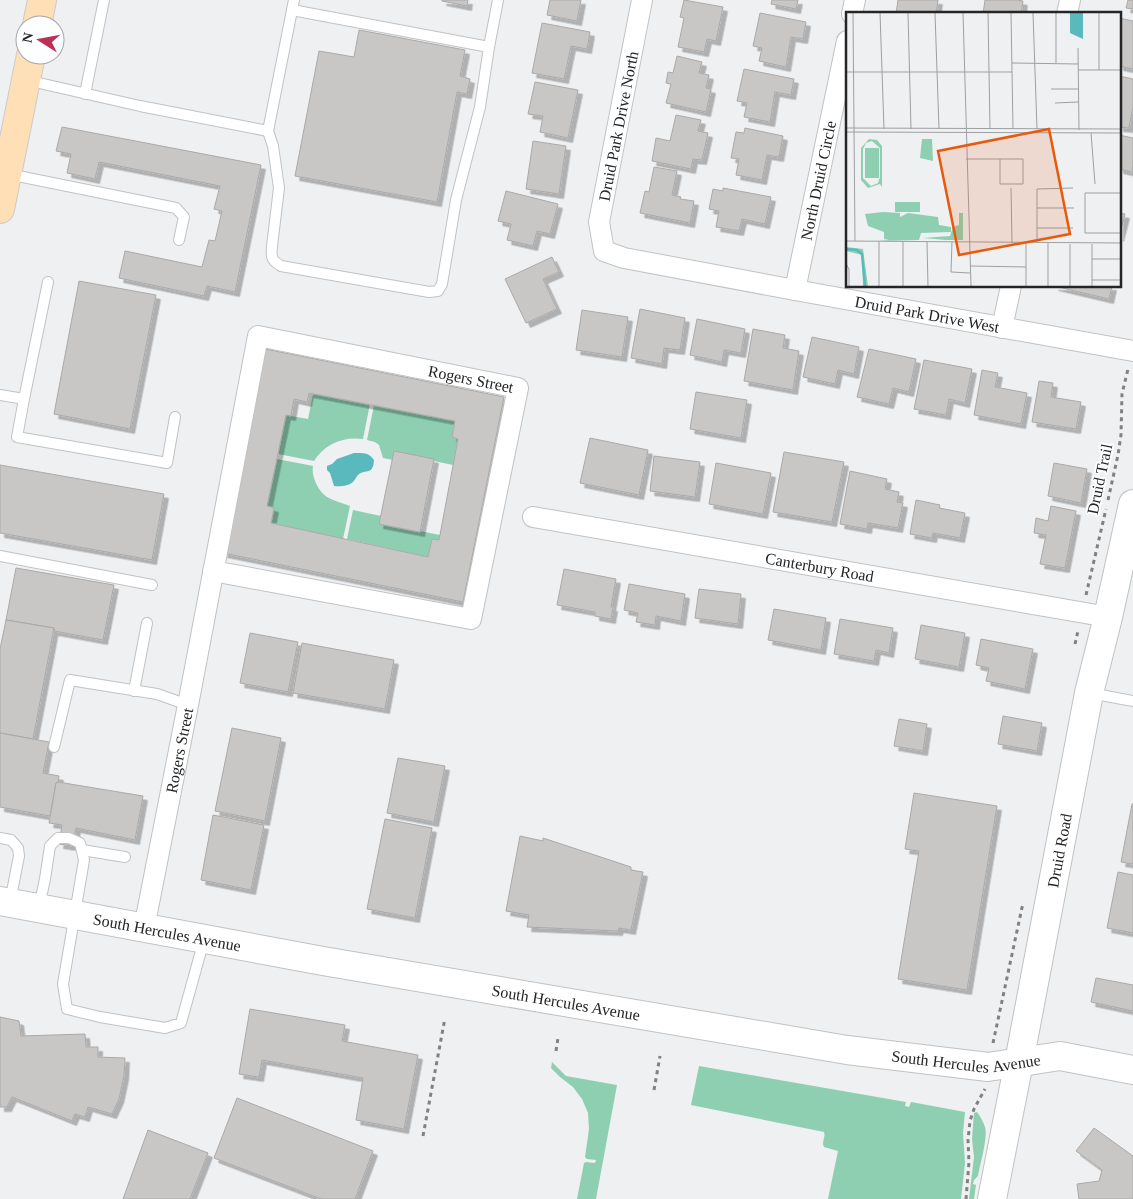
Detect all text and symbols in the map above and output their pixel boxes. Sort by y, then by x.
inset map [846,12,1120,288]
north arrow [15,15,65,65]
text: N [19,31,36,44]
street label: Druid Park Drive North [596,50,641,203]
street label: North Druid Circle [798,119,839,242]
street label: Druid Park Drive West [853,293,1001,336]
street label: Rogers Street [427,362,516,396]
street label: Druid Trail [1084,442,1115,516]
street label: Canterbury Road [764,550,875,585]
street label: Rogers Street [163,706,196,795]
street label: Druid Road [1044,812,1075,889]
street label: South Hercules Avenue [92,910,242,955]
street label: South Hercules Avenue [491,982,641,1024]
street label: South Hercules Avenue [891,1047,1042,1076]

